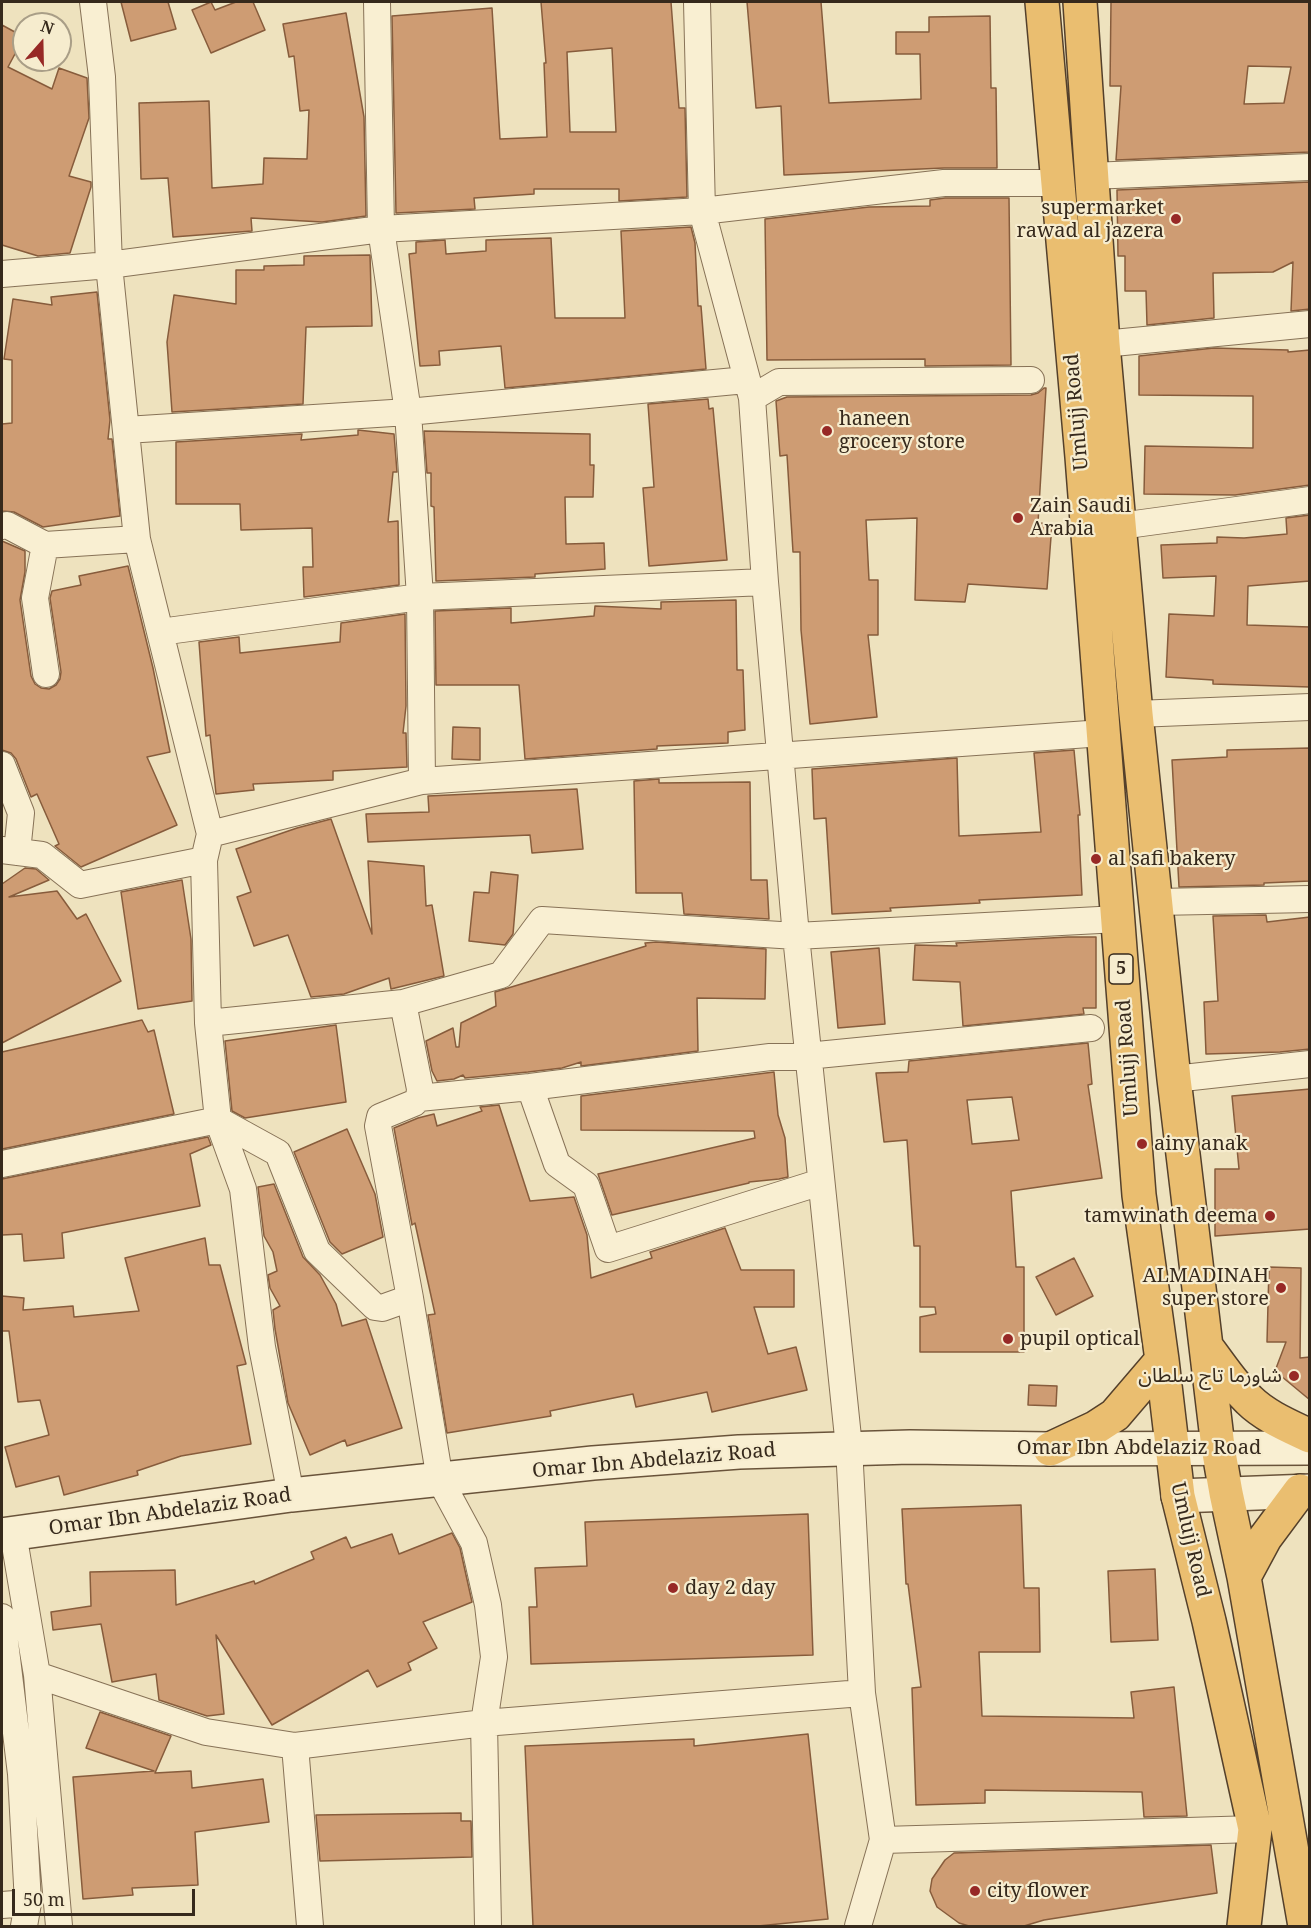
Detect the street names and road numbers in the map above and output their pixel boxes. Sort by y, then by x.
street label: Umlujj Road [1060,352,1094,472]
road number: 5 [1109,954,1133,984]
street label: Umlujj Road [1112,999,1144,1117]
street label: Omar Ibn Abdelaziz Road [1017,1436,1261,1460]
street label: Omar Ibn Abdelaziz Road [531,1438,777,1484]
street label: Umlujj Road [1165,1480,1215,1600]
street label: Omar Ibn Abdelaziz Road [47,1483,293,1541]

